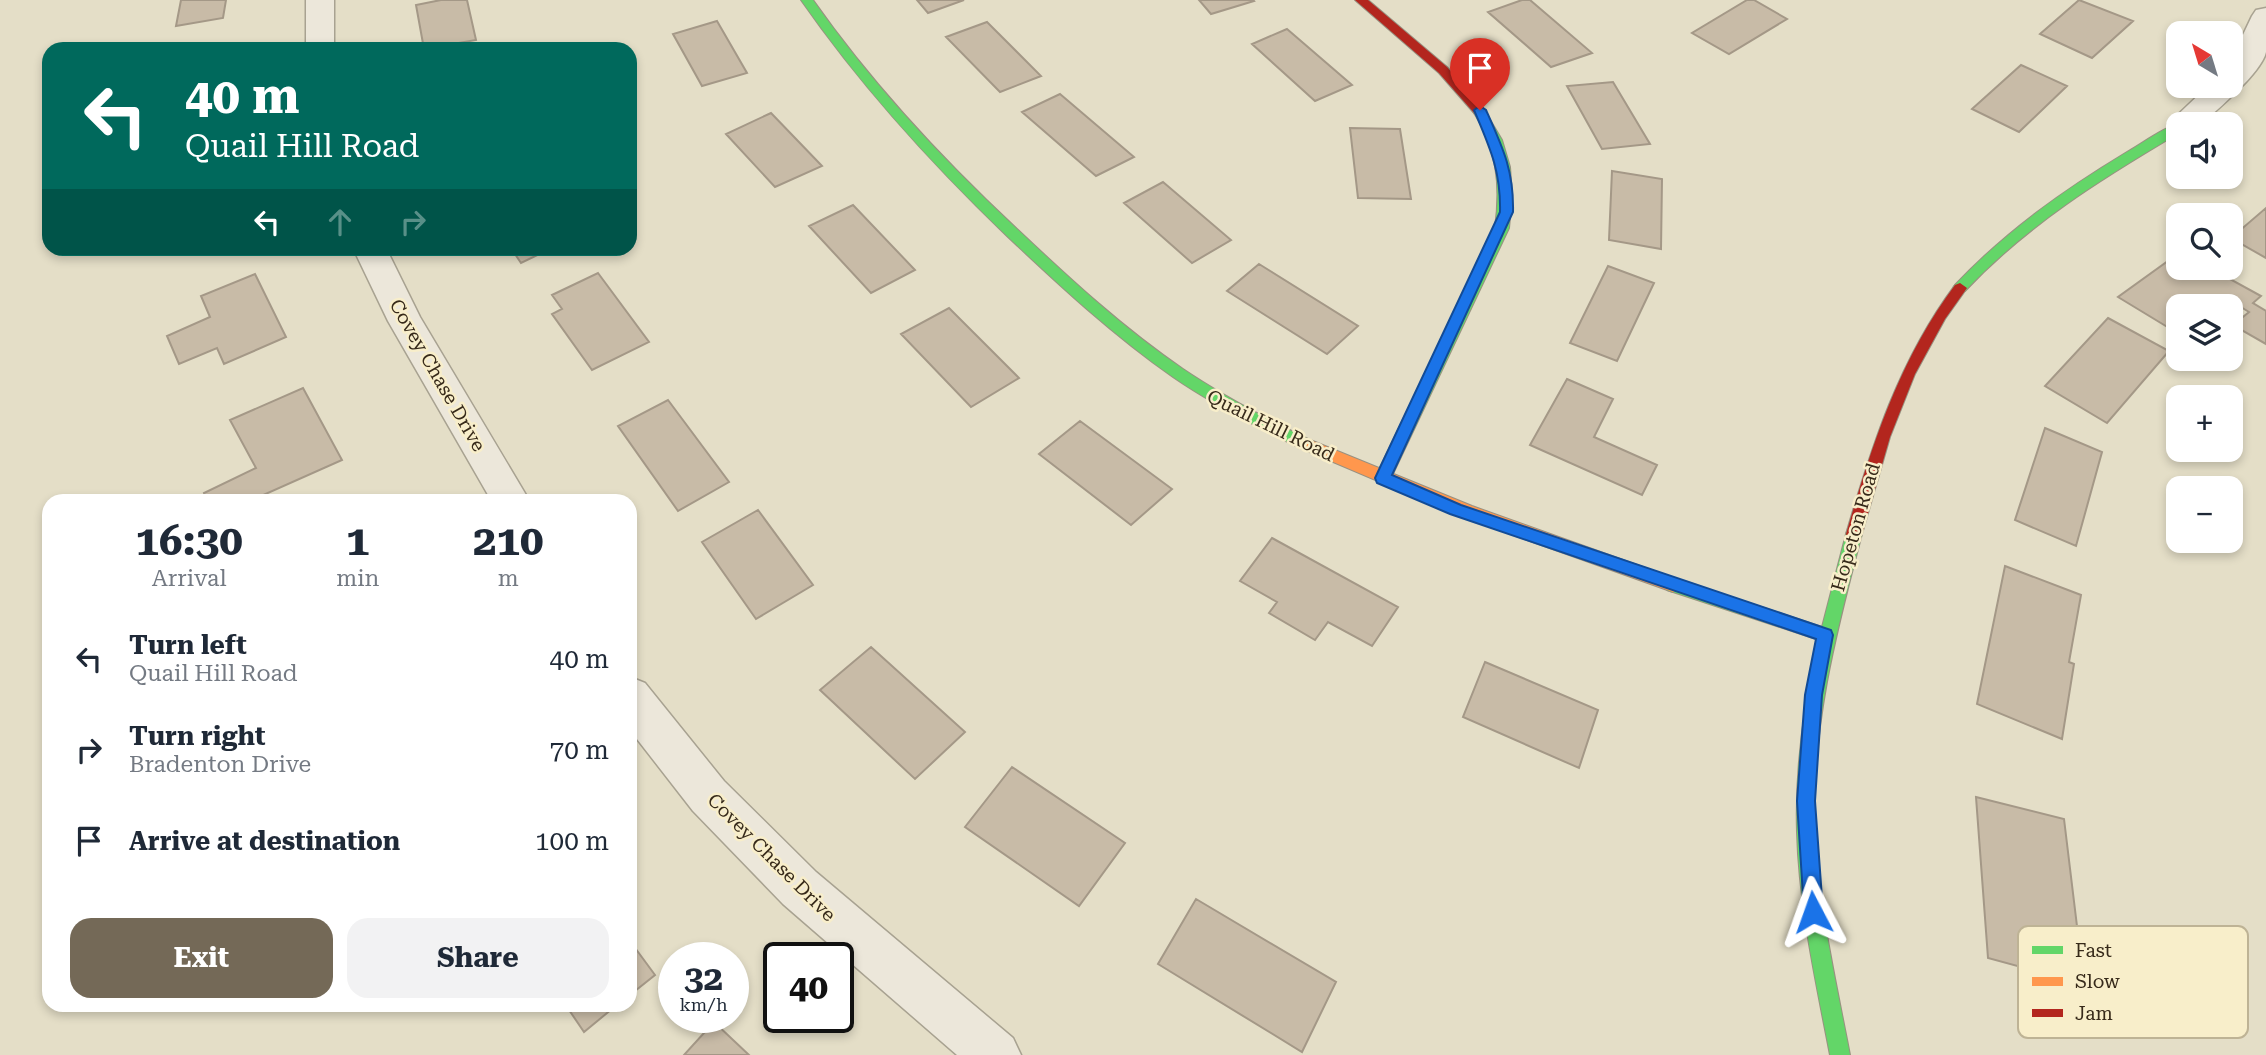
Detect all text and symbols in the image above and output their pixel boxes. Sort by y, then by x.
north arrow [2166,21,2244,98]
map controls [2166,21,2243,553]
pin [1450,38,1510,110]
icon: arrive [1461,49,1499,87]
text: 40 m [185,68,300,125]
icon: left [70,70,161,161]
button: sound [2166,112,2243,189]
text: Quail Hill Road [185,127,419,165]
icon: left [248,203,286,241]
icon: ahead [321,203,359,241]
icon: right [394,203,432,241]
button: search [2166,203,2243,280]
button: layers [2166,294,2243,371]
street label: Covey Chase Drive [385,295,490,455]
street label: Quail Hill Road [1203,385,1338,466]
button: + [2166,385,2243,462]
street label: Hopeton Road [1826,460,1885,594]
button: − [2166,476,2243,553]
text: 16:30 [136,516,243,565]
text: 1 [346,516,370,565]
text: 210 [473,516,543,565]
text: Arrival [152,565,226,592]
text: min [336,565,379,592]
text: m [498,565,519,592]
text: Turn left [129,630,247,660]
icon: left [70,640,108,678]
text: 40 m [550,644,609,674]
text: Quail Hill Road [129,660,297,687]
text: Turn right [129,721,265,751]
icon: right [70,731,108,769]
text: 70 m [550,735,609,765]
text: Bradenton Drive [129,751,311,778]
street label: Covey Chase Drive [703,788,841,926]
icon: arrive [70,822,108,860]
text: Arrive at destination [129,826,400,856]
text: 100 m [535,826,609,856]
position arrow [1776,875,1850,949]
button: Exit [70,918,333,998]
button: Share [347,918,609,998]
legend [2018,926,2248,1038]
text: Fast [2075,939,2112,962]
speed limit sign: 40 [763,942,854,1033]
text: 32 [684,958,723,999]
text: Slow [2075,970,2120,993]
text: km/h [679,994,728,1015]
text: Jam [2075,1002,2113,1025]

